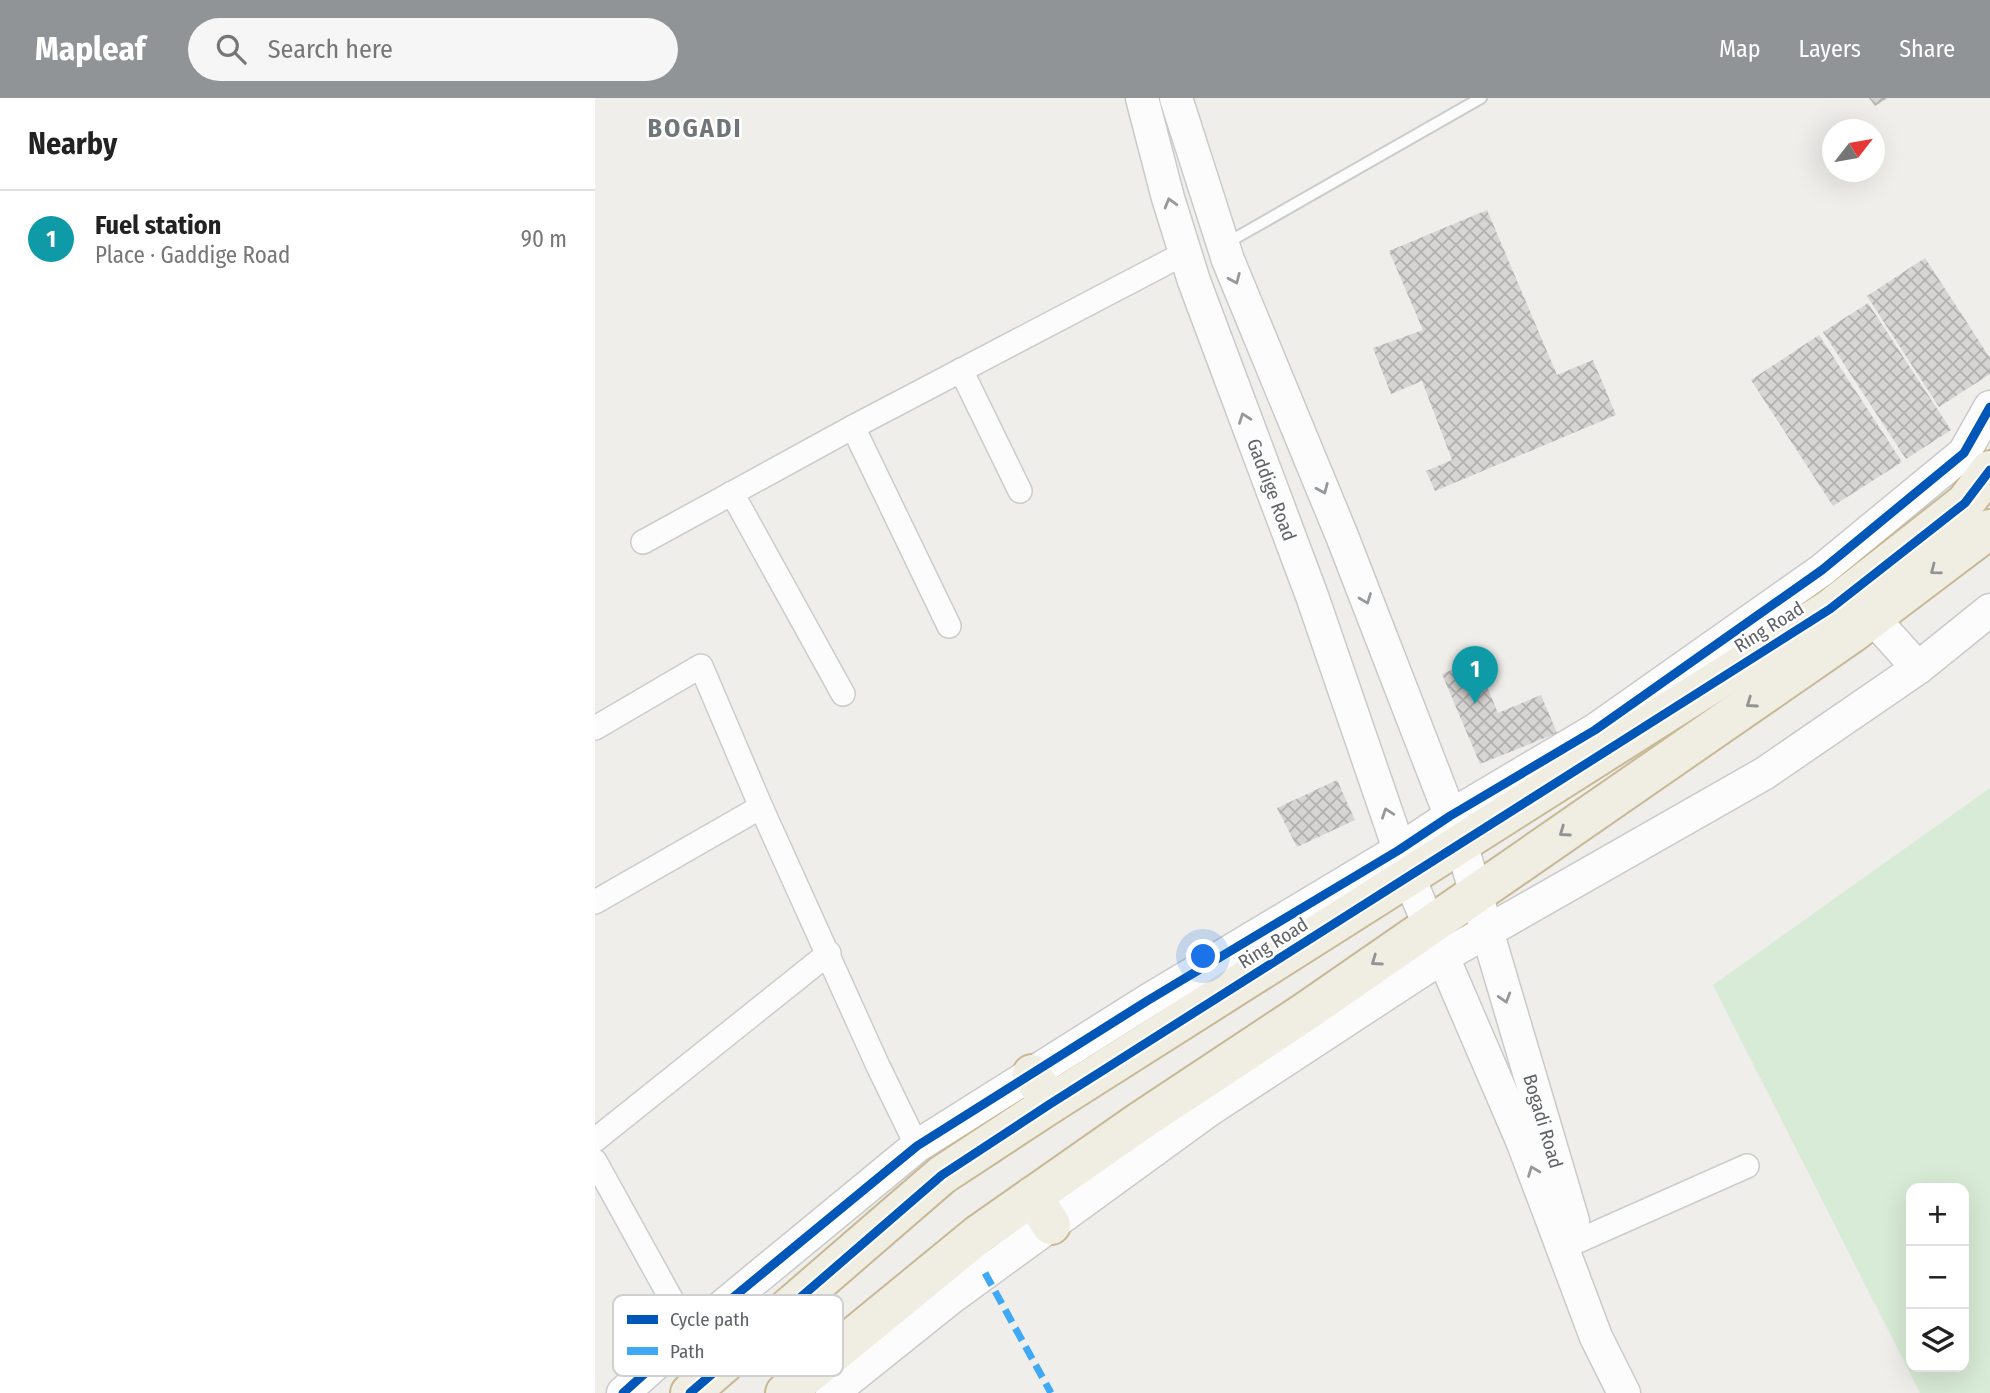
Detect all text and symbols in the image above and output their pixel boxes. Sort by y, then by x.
search box [188,18,678,81]
text: Mapleaf [35,29,146,69]
icon: search [212,30,250,68]
text: Search here [268,34,393,65]
text: Map [1719,35,1761,63]
text: Layers [1799,35,1861,63]
text: Share [1899,35,1955,63]
district label: BOGADI [648,113,742,144]
north arrow [1822,119,1885,182]
text: Nearby [28,126,117,162]
one-way arrow [1163,197,1178,209]
text: Fuel station [95,210,221,241]
text: 1 [46,225,56,253]
text: 90 m [521,225,567,253]
text: Place · Gaddige Road [95,241,290,269]
one-way arrow [1227,273,1241,285]
one-way arrow [1239,412,1253,424]
street label: Gaddige Road [1243,435,1302,544]
one-way arrow [1314,483,1328,495]
one-way arrow [1931,562,1943,574]
one-way arrow [1358,593,1372,605]
street label: Ring Road [1730,597,1808,657]
pin: 1 [1452,646,1498,704]
one-way arrow [1746,695,1759,707]
one-way arrow [1381,807,1395,820]
one-way arrow [1559,824,1572,836]
street label: Ring Road [1234,913,1312,973]
your location [1186,939,1220,973]
one-way arrow [1371,953,1384,965]
one-way arrow [1497,991,1512,1003]
street label: Bogadi Road [1519,1071,1568,1171]
one-way arrow [1528,1166,1542,1178]
map controls [1906,1183,1969,1372]
button: + [1906,1183,1969,1246]
button: − [1906,1246,1969,1309]
legend [613,1295,843,1376]
text: Cycle path [670,1308,749,1331]
button: layers [1906,1309,1969,1372]
text: Path [670,1340,705,1363]

